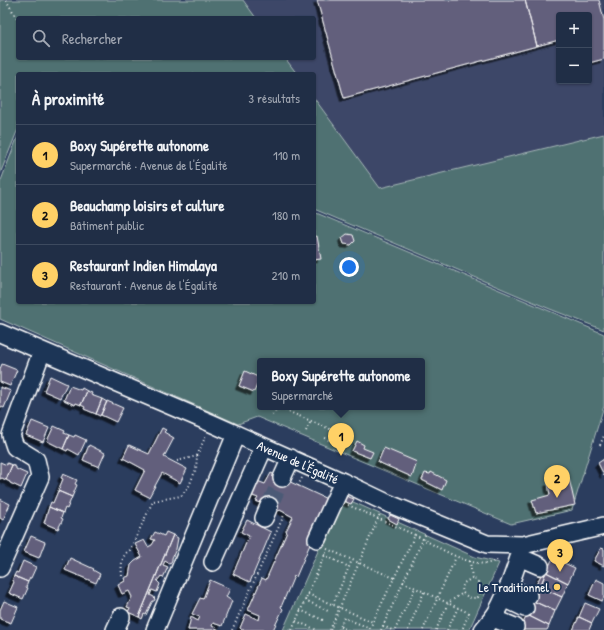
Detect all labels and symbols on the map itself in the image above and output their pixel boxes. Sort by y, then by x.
your location [339,257,359,277]
pin: 1 [328,423,354,456]
street label: Avenue de l'Égalité [254,436,342,488]
pin: 2 [544,465,570,498]
pin: 3 [547,539,573,572]
place label: Le Traditionnel [479,578,550,596]
marker: Le Traditionnel [552,582,562,592]

